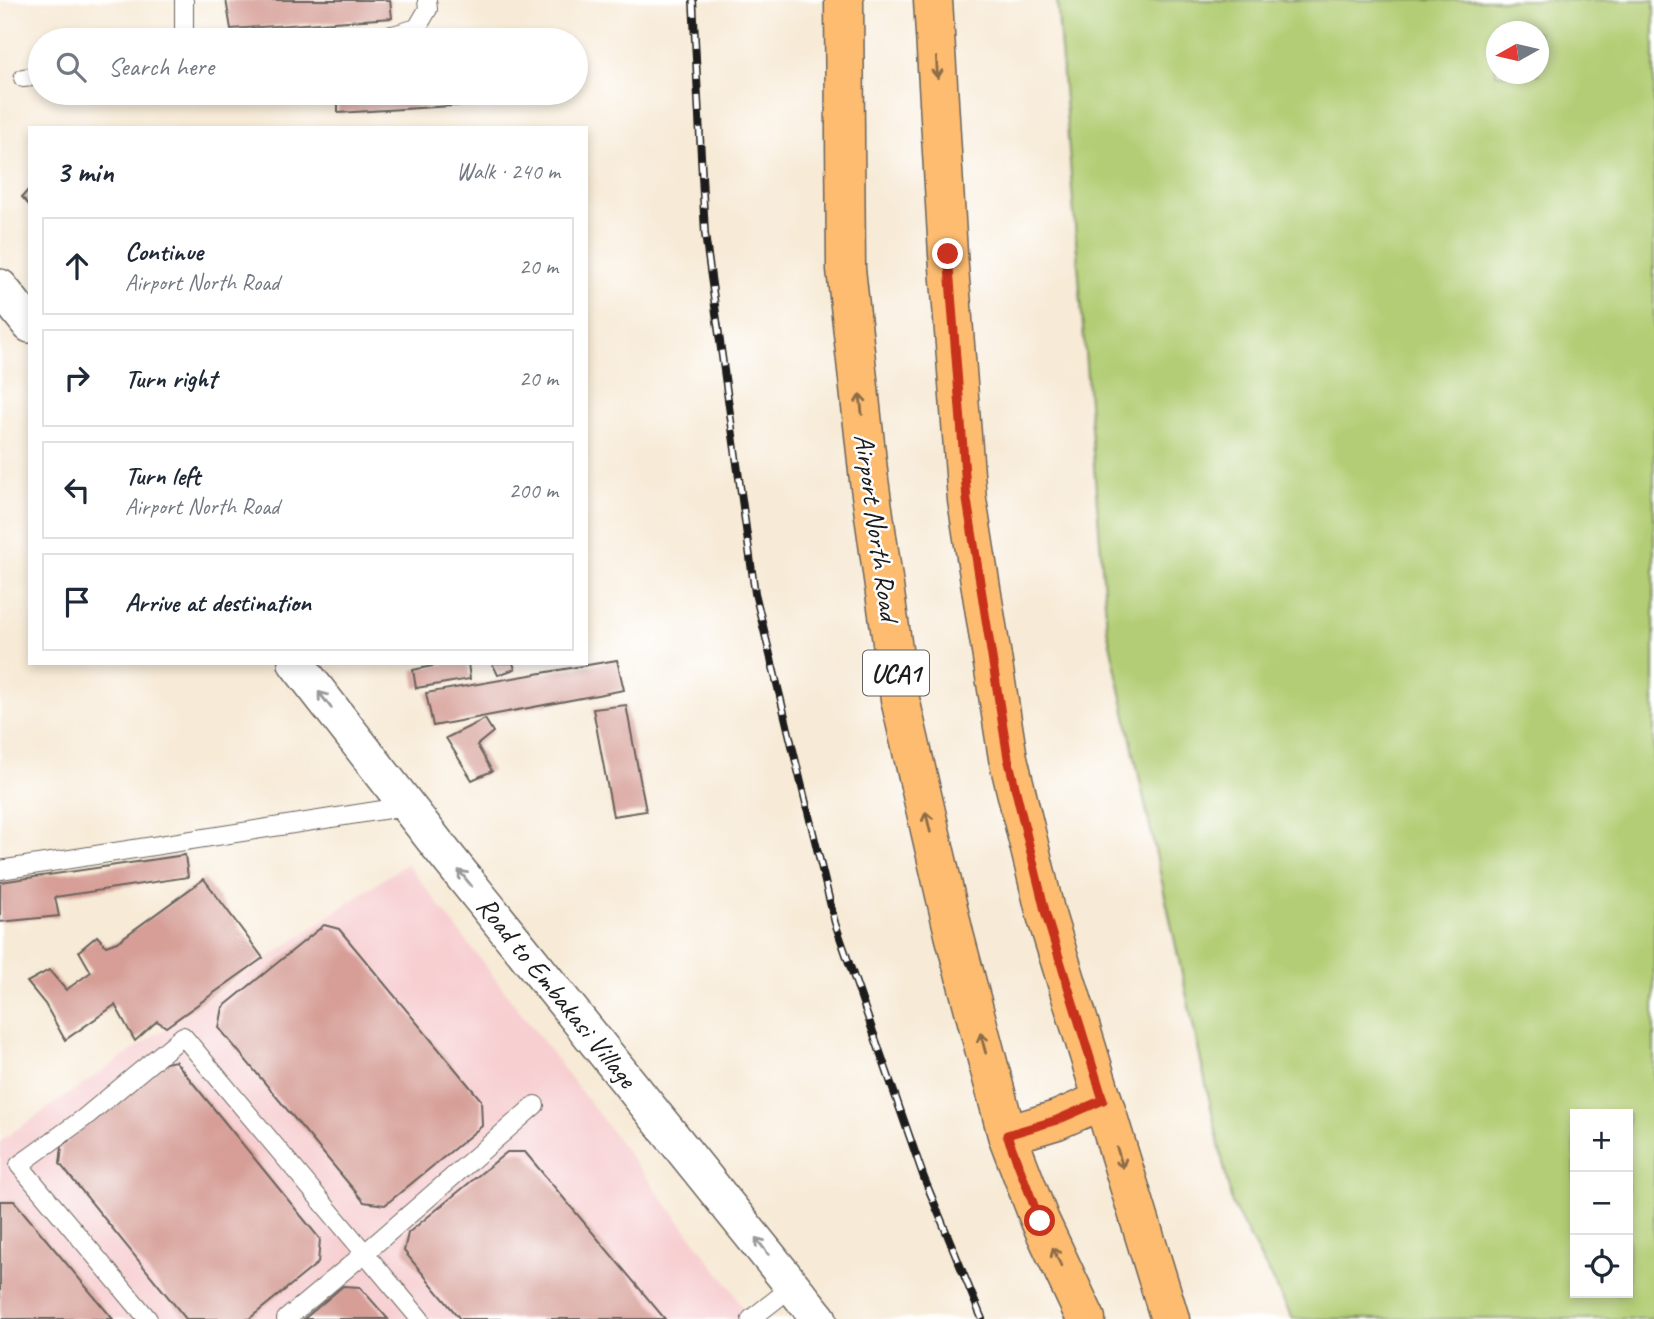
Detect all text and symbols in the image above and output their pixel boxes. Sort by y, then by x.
north arrow [1486,21,1549,84]
search box [28,28,588,105]
icon: search [52,48,90,86]
text: Search here [108,50,214,83]
one-way arrow [931,56,944,79]
text: 3 min [56,153,113,191]
text: Walk · 240 m [456,157,560,186]
text: Continue [125,235,203,268]
route end [932,238,963,269]
icon: ahead [58,247,96,285]
text: 20 m [519,252,558,281]
text: Airport North Road [125,268,279,297]
icon: right [58,359,96,397]
text: Turn right [125,362,216,395]
text: 20 m [519,364,558,393]
one-way arrow [854,393,867,416]
street label: Airport North Road [847,432,908,626]
text: Turn left [125,459,200,492]
icon: left [58,471,96,509]
text: 200 m [509,476,558,505]
text: Airport North Road [125,492,279,521]
icon: arrive [58,583,96,621]
text: Arrive at destination [125,586,311,619]
road number: UCA1 [863,650,929,695]
one-way arrow [317,691,332,709]
one-way arrow [921,811,935,834]
one-way arrow [457,870,473,888]
street label: Road to Embakasi Village [469,889,646,1096]
one-way arrow [976,1032,989,1055]
map controls [1570,1109,1633,1298]
button: + [1570,1109,1633,1172]
one-way arrow [1114,1147,1127,1169]
button: − [1570,1172,1633,1235]
route start [1024,1205,1055,1236]
button: locate [1570,1235,1633,1298]
one-way arrow [754,1238,769,1256]
one-way arrow [1050,1247,1063,1268]

